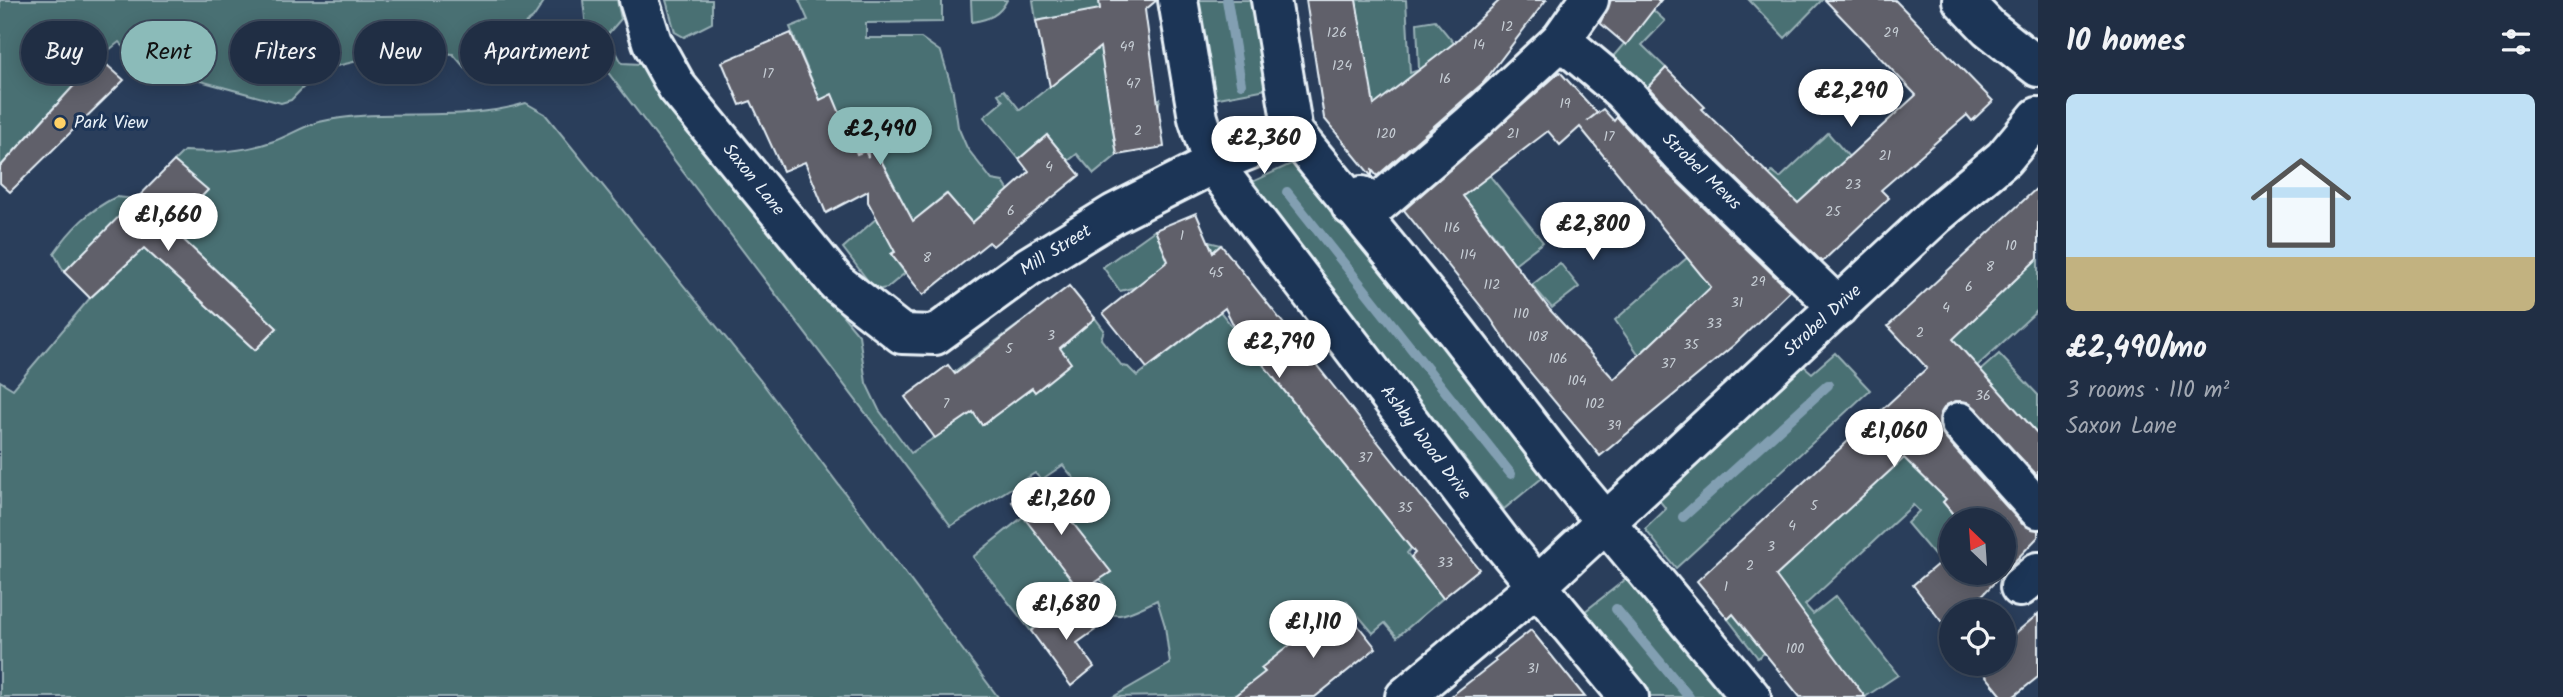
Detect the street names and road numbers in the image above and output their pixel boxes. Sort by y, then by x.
street label: Strobel Mews [1654,126,1748,218]
street label: Saxon Lane [714,137,792,223]
street label: Mill Street [1014,217,1099,285]
street label: Strobel Drive [1777,278,1869,364]
street label: Ashby Wood Drive [1372,379,1478,507]

